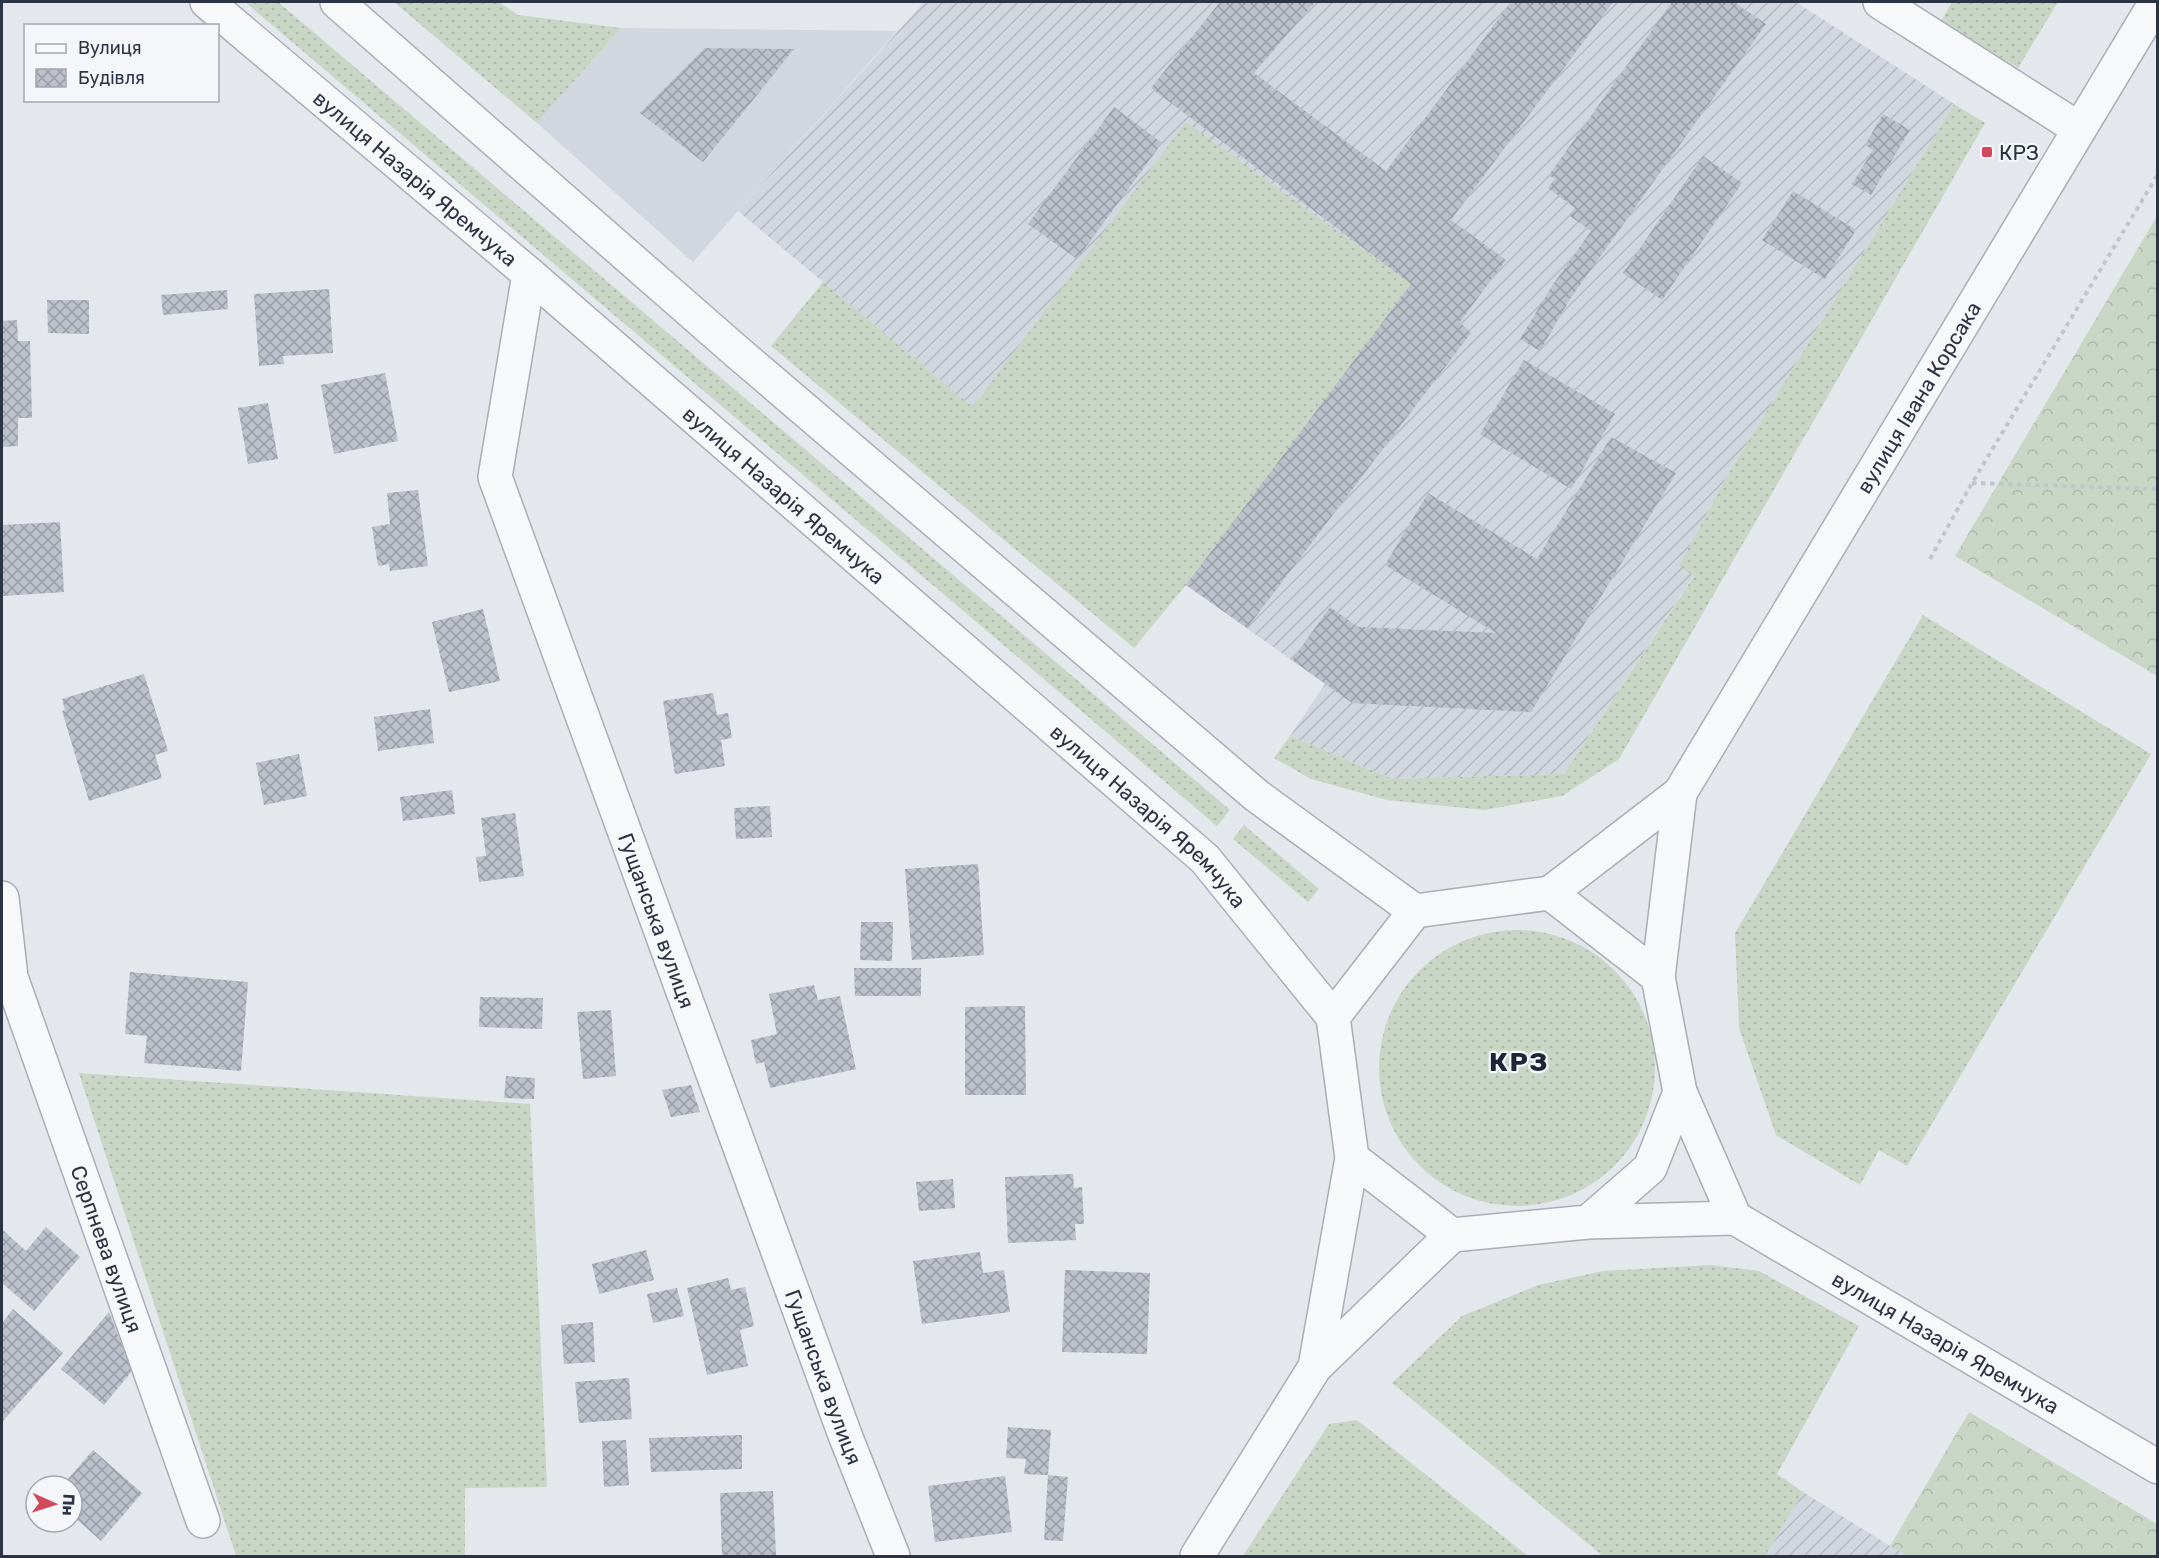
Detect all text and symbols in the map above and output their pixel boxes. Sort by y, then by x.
legend [24,24,219,102]
text: Вулиця [78,37,142,59]
text: Будівля [78,67,145,89]
street label: вулиця Назарія Яремчука [309,85,522,271]
place label: КРЗ [1999,140,2039,165]
marker: КРЗ [1980,145,1994,159]
street label: вулиця Івана Корсака [1851,297,1985,498]
street label: вулиця Назарія Яремчука [678,401,890,589]
street label: вулиця Назарія Яремчука [1046,719,1252,913]
street label: Гущанська вулиця [614,830,700,1011]
district label: КРЗ [1489,1046,1549,1078]
street label: Серпнева вулиця [66,1162,148,1336]
street label: вулиця Назарія Яремчука [1828,1266,2064,1419]
street label: Гущанська вулиця [780,1286,868,1468]
north arrow [24,1474,84,1534]
text: Пн [58,1493,79,1516]

